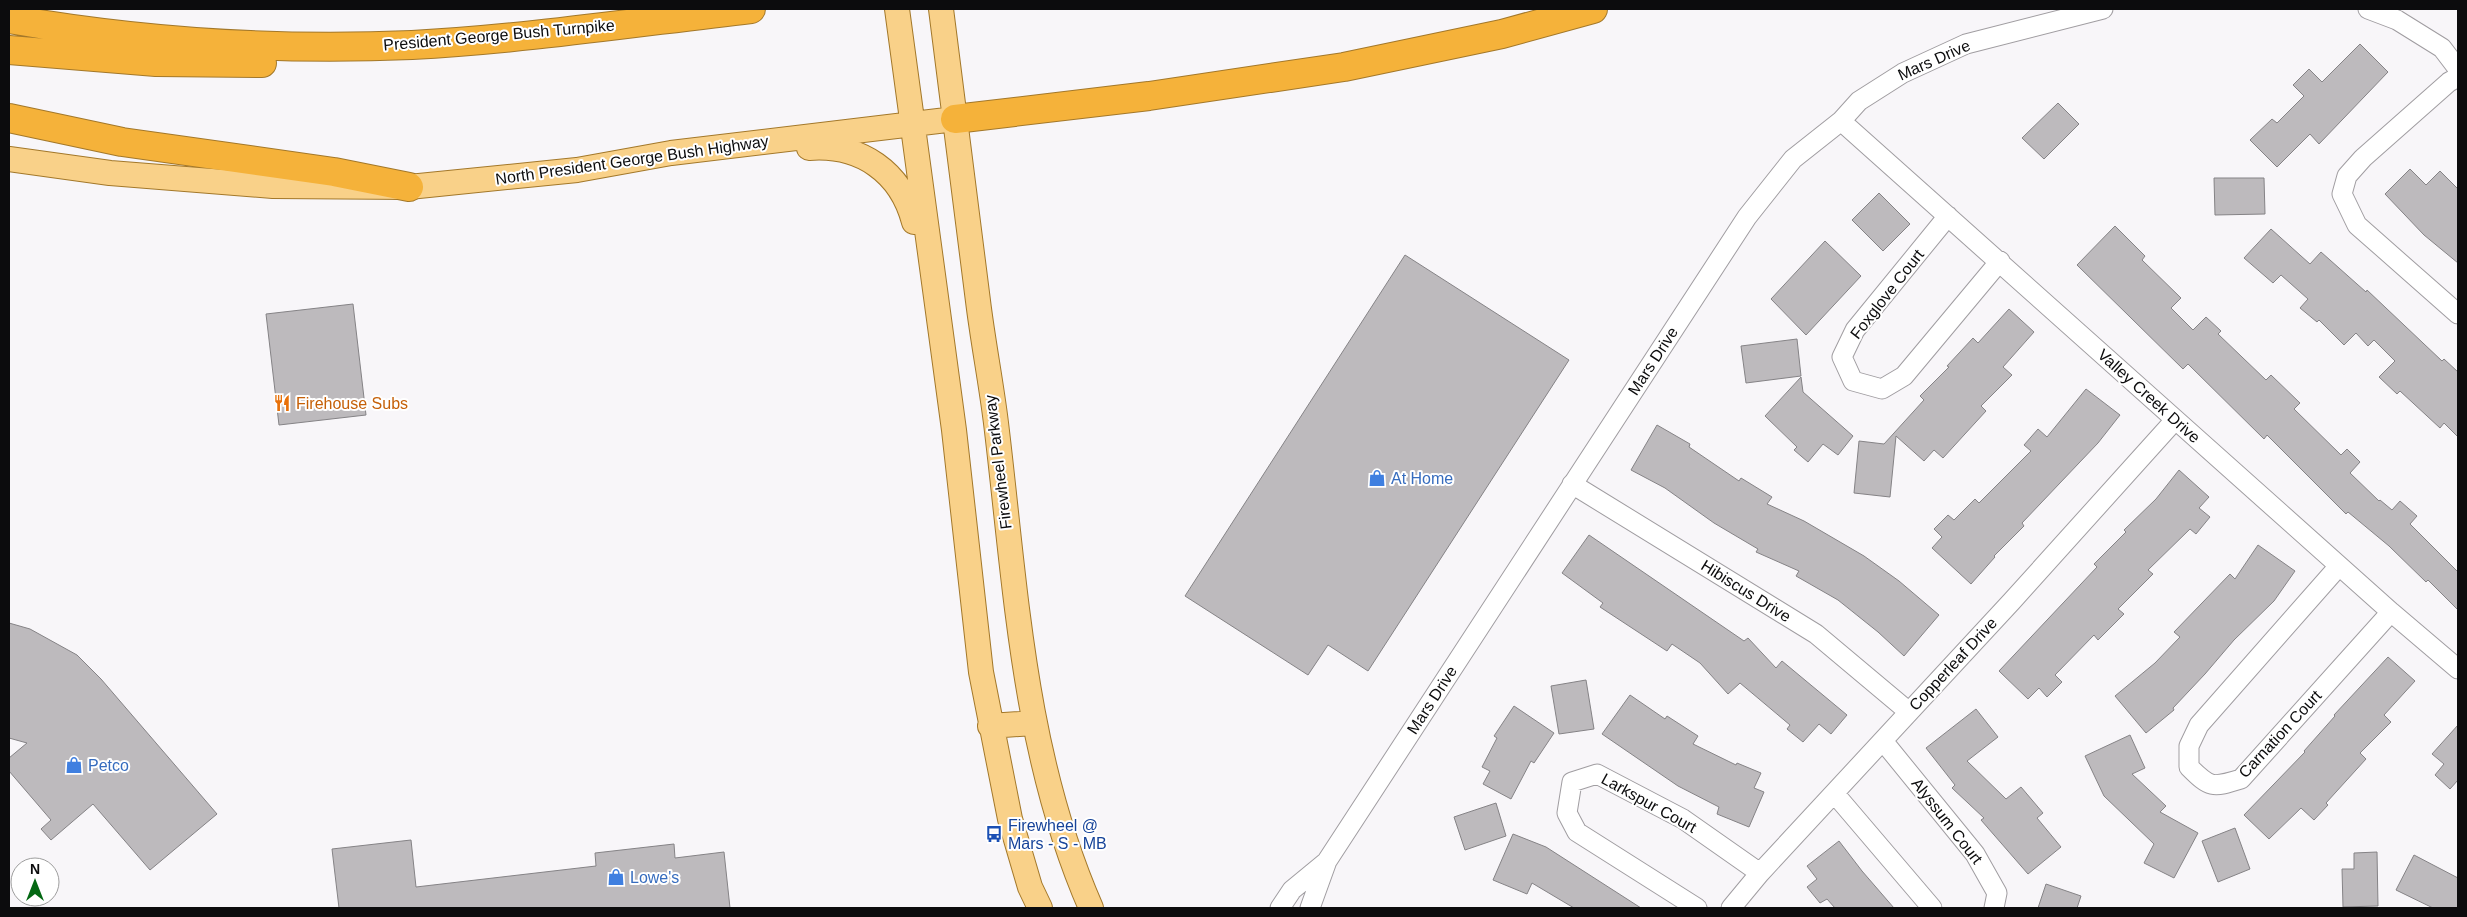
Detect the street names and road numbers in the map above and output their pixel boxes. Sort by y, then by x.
street label: President George Bush Turnpike [383,16,615,54]
street label: Mars Drive [1895,36,1973,83]
street label: North President George Bush Highway [494,132,770,188]
street label: Foxglove Court [1847,246,1927,342]
street label: Mars Drive [1625,324,1681,398]
street label: Valley Creek Drive [2095,346,2204,446]
street label: Firewheel Parkway [981,394,1015,530]
street label: Hibiscus Drive [1698,557,1794,625]
street label: Copperleaf Drive [1906,614,2000,714]
street label: Mars Drive [1404,663,1460,737]
street label: Carnation Court [2235,686,2325,781]
street label: Larkspur Court [1599,770,1700,836]
street label: Alyssum Court [1908,775,1986,868]

